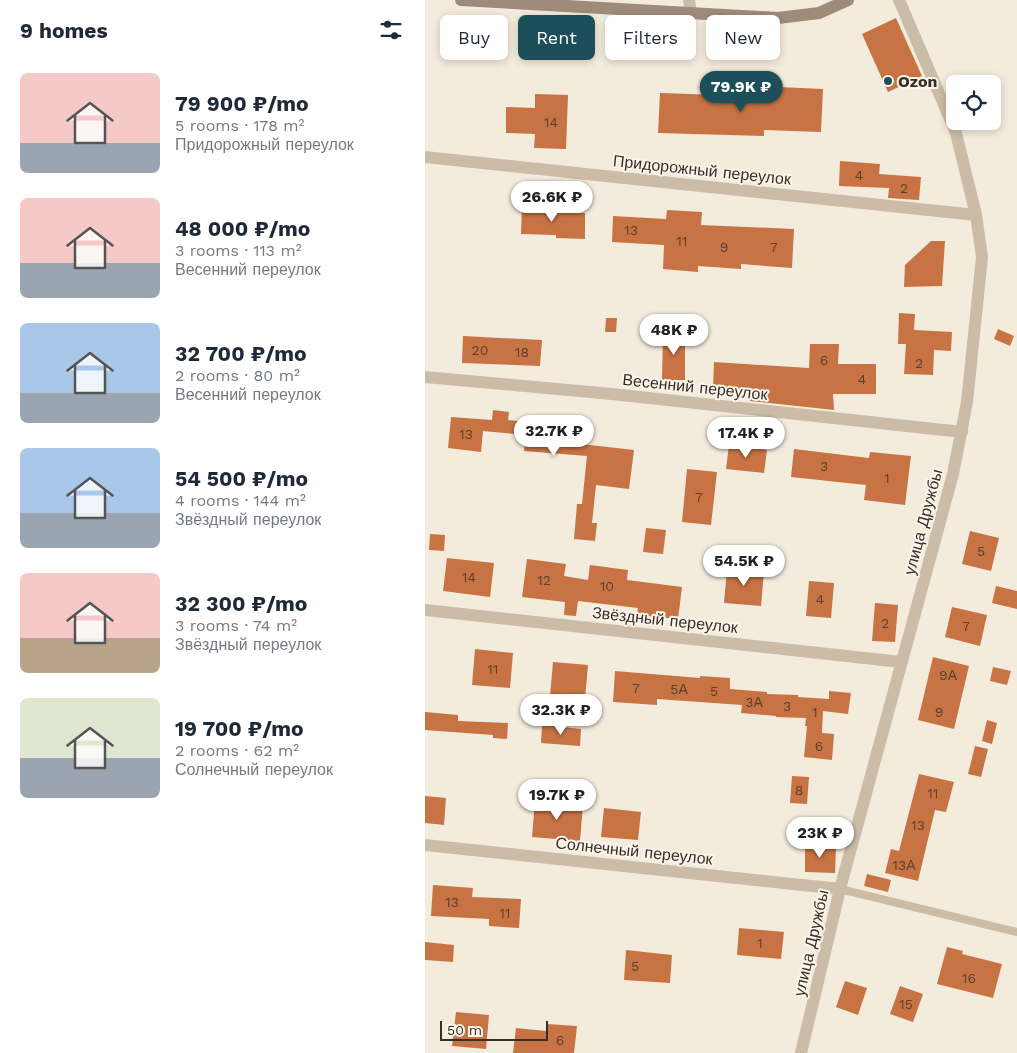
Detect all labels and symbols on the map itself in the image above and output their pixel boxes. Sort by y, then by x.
pin: 79.9K ₽ [695,70,787,113]
place label: Ozon [898,72,937,91]
marker: Ozon [882,75,894,87]
house number: 14 [544,114,558,130]
street label: Придорожный переулок [612,151,793,189]
house number: 4 [855,167,863,183]
pin: 26.6K ₽ [506,180,598,223]
house number: 2 [900,180,908,196]
house number: 13 [624,222,638,238]
house number: 11 [677,233,687,249]
house number: 9 [720,239,728,255]
house number: 7 [770,239,778,255]
pin: 48K ₽ [639,314,709,356]
house number: 20 [472,342,488,358]
house number: 18 [515,344,529,360]
house number: 6 [820,352,828,368]
house number: 2 [915,355,923,371]
street label: Весенний переулок [622,370,769,404]
house number: 4 [858,371,866,387]
pin: 32.7K ₽ [508,414,600,457]
pin: 17.4K ₽ [700,416,792,459]
house number: 13 [459,426,473,442]
house number: 3 [820,458,828,474]
street label: улица Дружбы [900,467,946,577]
house number: 1 [884,470,890,486]
house number: 7 [695,489,703,505]
house number: 5 [977,543,985,559]
pin: 54.5K ₽ [698,544,790,587]
house number: 14 [462,569,476,585]
house number: 12 [537,572,551,588]
house number: 10 [600,578,614,594]
house number: 4 [816,591,824,607]
street label: Звёздный переулок [591,603,740,637]
house number: 2 [881,615,889,631]
house number: 7 [962,618,970,634]
house number: 11 [488,661,498,677]
house number: 9А [939,667,958,683]
house number: 7 [632,680,640,696]
house number: 5А [670,681,688,697]
house number: 5 [710,683,718,699]
pin: 32.3K ₽ [515,694,607,736]
house number: 3А [745,694,763,710]
house number: 3 [783,698,791,714]
house number: 1 [812,704,818,720]
house number: 9 [935,704,943,720]
house number: 6 [815,738,823,754]
pin: 19.7K ₽ [511,778,603,821]
house number: 8 [795,782,803,798]
house number: 11 [928,785,938,801]
pin: 23K ₽ [785,816,855,859]
house number: 13 [911,817,925,833]
street label: Солнечный переулок [554,833,715,869]
house number: 13А [893,857,916,873]
street label: улица Дружбы [790,888,832,998]
house number: 13 [445,894,459,910]
house number: 11 [500,905,510,921]
house number: 1 [757,935,763,951]
house number: 5 [631,958,639,974]
house number: 16 [962,970,976,986]
house number: 15 [899,996,913,1012]
scale bar [440,1018,547,1041]
house number: 6 [556,1032,564,1048]

